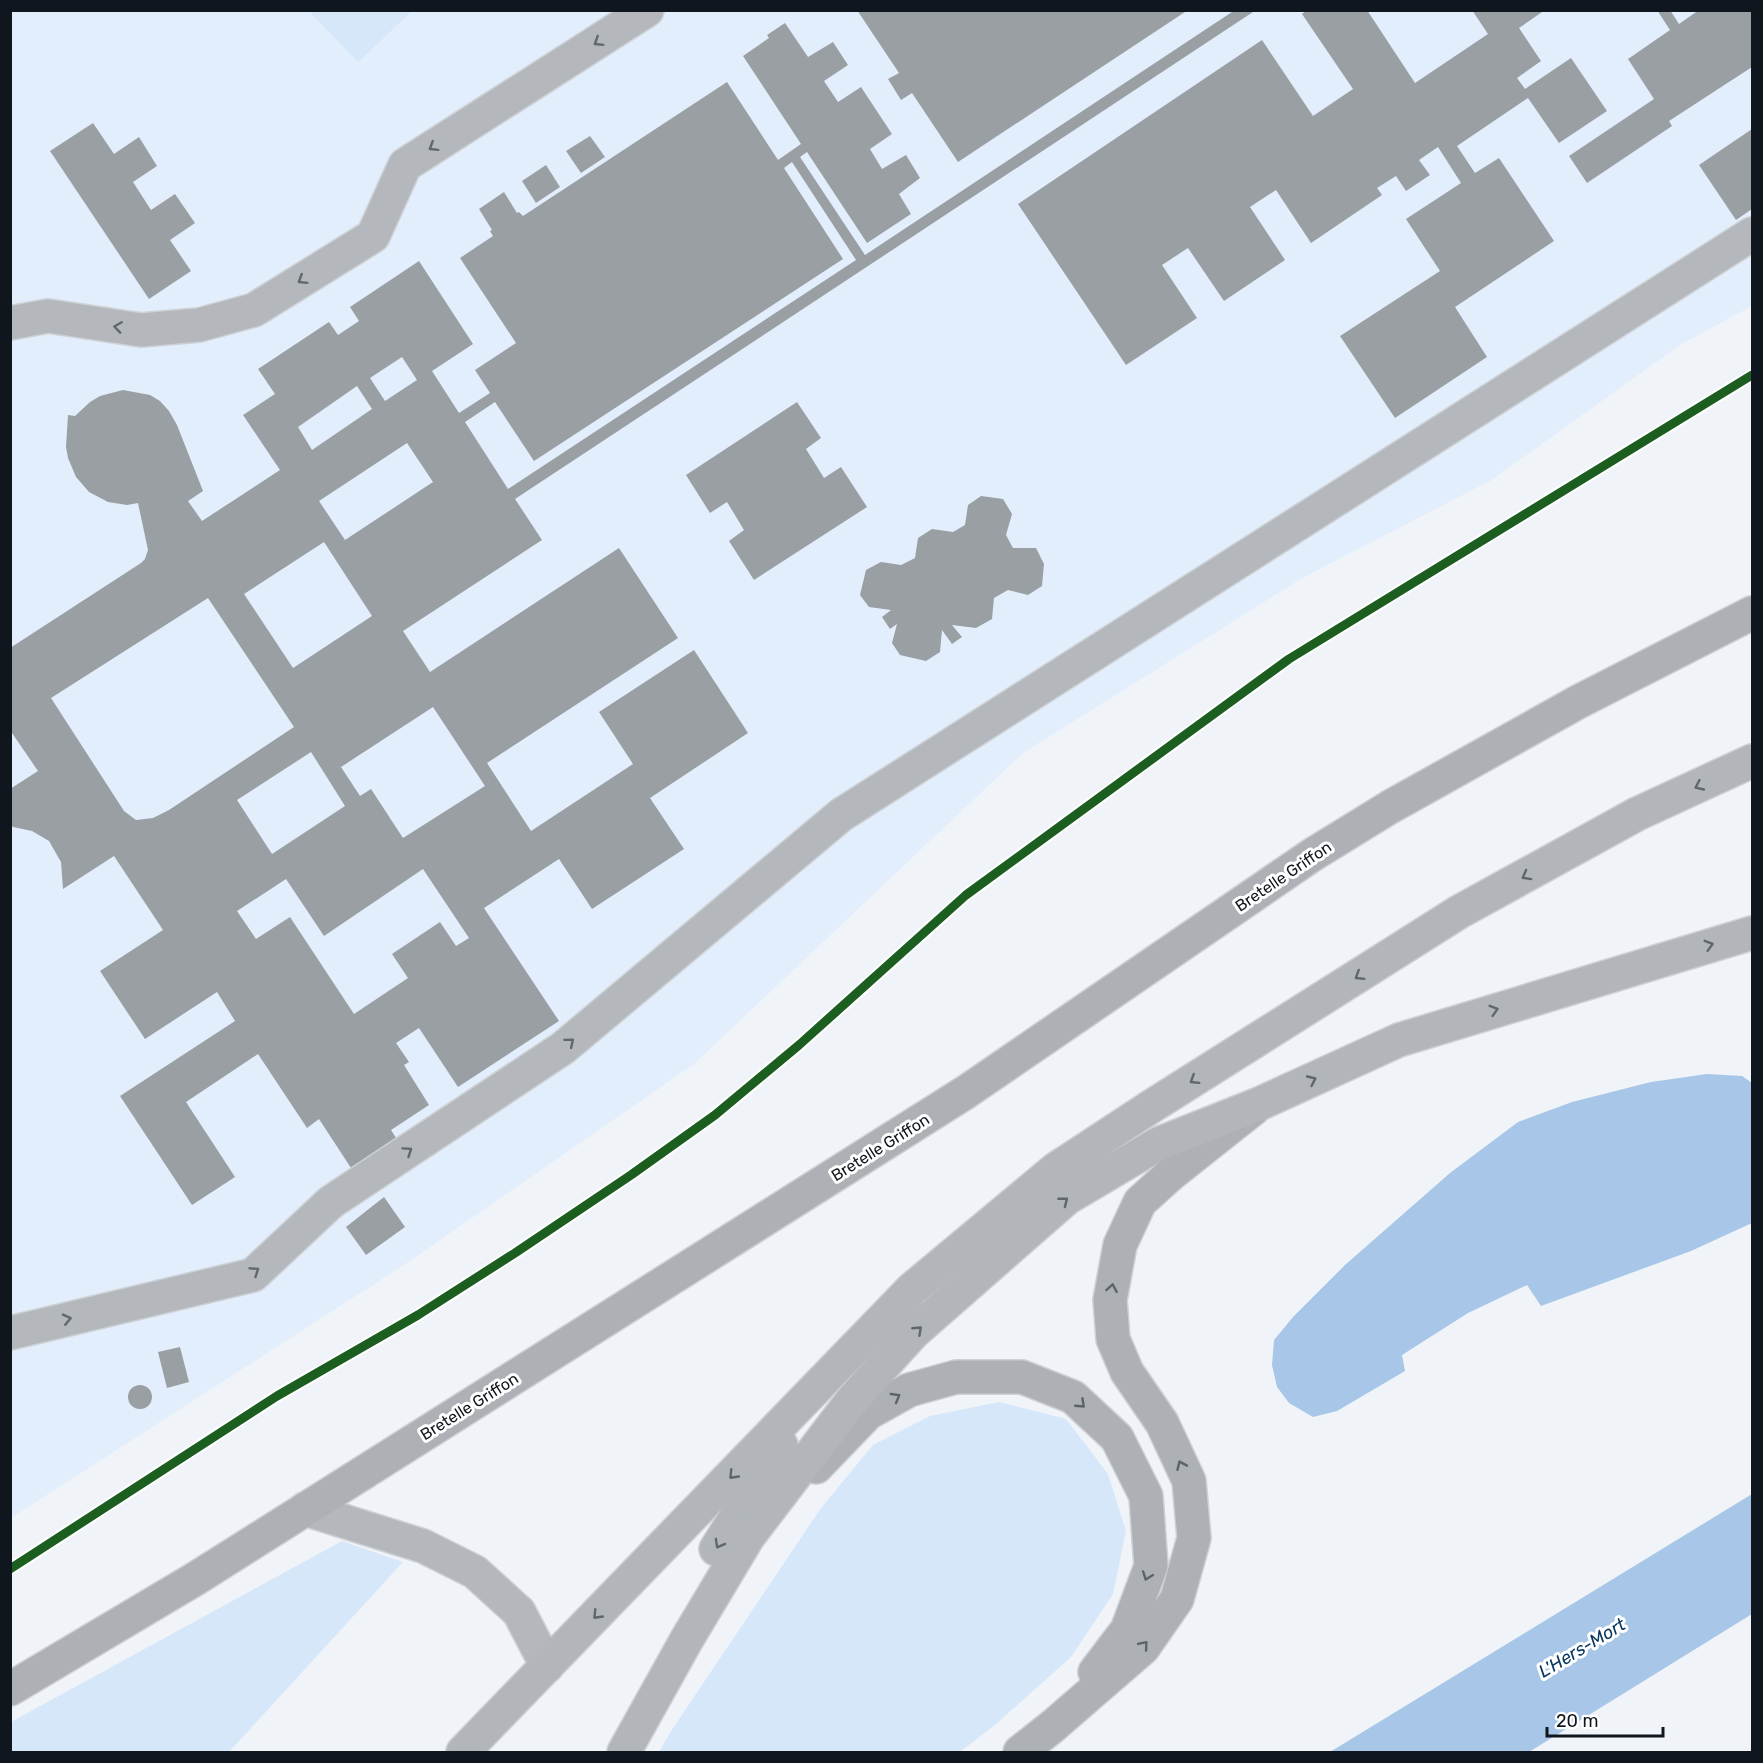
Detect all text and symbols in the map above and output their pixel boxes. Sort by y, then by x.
one-way arrow [594,35,605,46]
one-way arrow [429,139,439,151]
one-way arrow [298,273,308,285]
one-way arrow [114,321,123,333]
one-way arrow [1695,778,1706,790]
street label: Bretelle Griffon [1232,837,1335,916]
one-way arrow [1522,868,1533,880]
one-way arrow [1703,940,1714,952]
one-way arrow [1355,968,1365,980]
one-way arrow [1488,1005,1499,1017]
one-way arrow [563,1038,574,1049]
one-way arrow [1190,1072,1200,1084]
one-way arrow [1306,1075,1317,1087]
street label: Bretelle Griffon [828,1110,933,1185]
one-way arrow [401,1147,412,1158]
one-way arrow [1058,1198,1069,1209]
one-way arrow [249,1267,260,1278]
one-way arrow [1105,1284,1118,1294]
one-way arrow [62,1313,72,1326]
one-way arrow [910,1326,921,1337]
street label: Bretelle Griffon [417,1369,522,1444]
one-way arrow [890,1392,900,1404]
one-way arrow [1074,1397,1085,1408]
one-way arrow [1177,1461,1189,1472]
one-way arrow [729,1467,740,1478]
one-way arrow [715,1538,726,1548]
one-way arrow [1142,1570,1154,1581]
one-way arrow [593,1608,604,1618]
water label: L'Hers-Mort [1534,1613,1630,1683]
one-way arrow [1137,1641,1148,1652]
scale bar [1547,1700,1662,1738]
text: 20 m [1556,1710,1598,1732]

